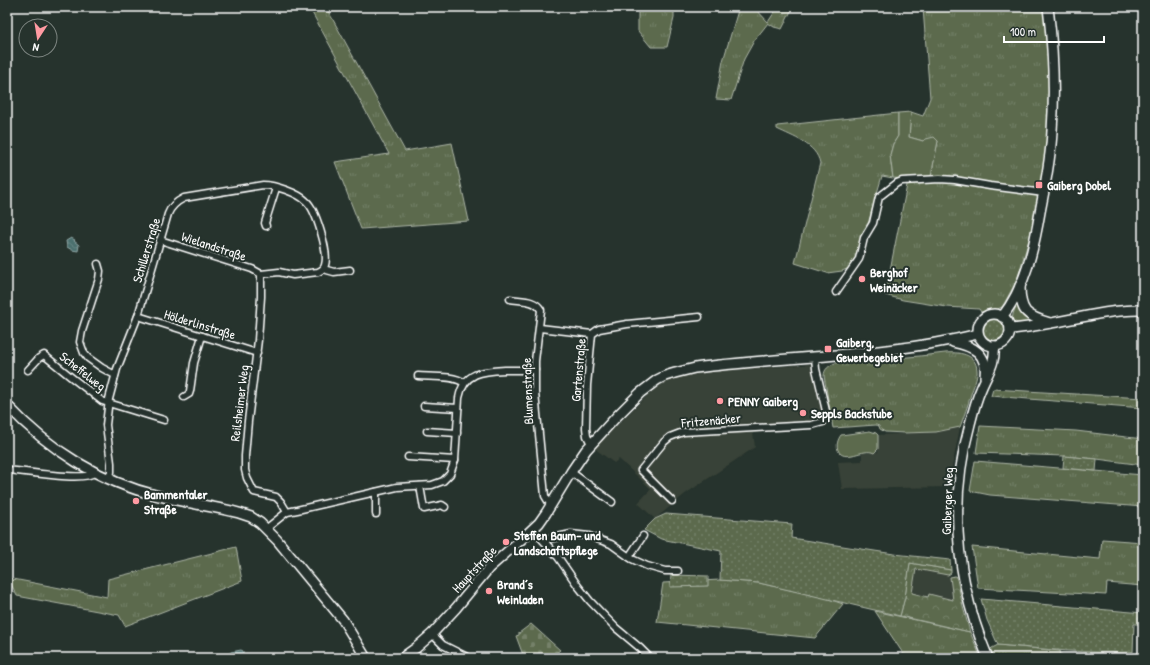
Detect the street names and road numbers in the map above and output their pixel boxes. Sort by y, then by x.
street label: Schillerstraße [128,215,164,285]
street label: Wielandstraße [179,227,249,265]
street label: Hölderlinstraße [162,305,238,343]
street label: Gartenstraße [566,338,590,402]
street label: Scheffelweg [56,347,110,395]
street label: Blumenstraße [517,357,537,425]
street label: Reilsheimer Weg [225,363,253,442]
street label: Fritzenäcker [680,408,741,432]
street label: Gaiberger Weg [937,467,957,535]
street label: Hauptstraße [448,542,500,596]

